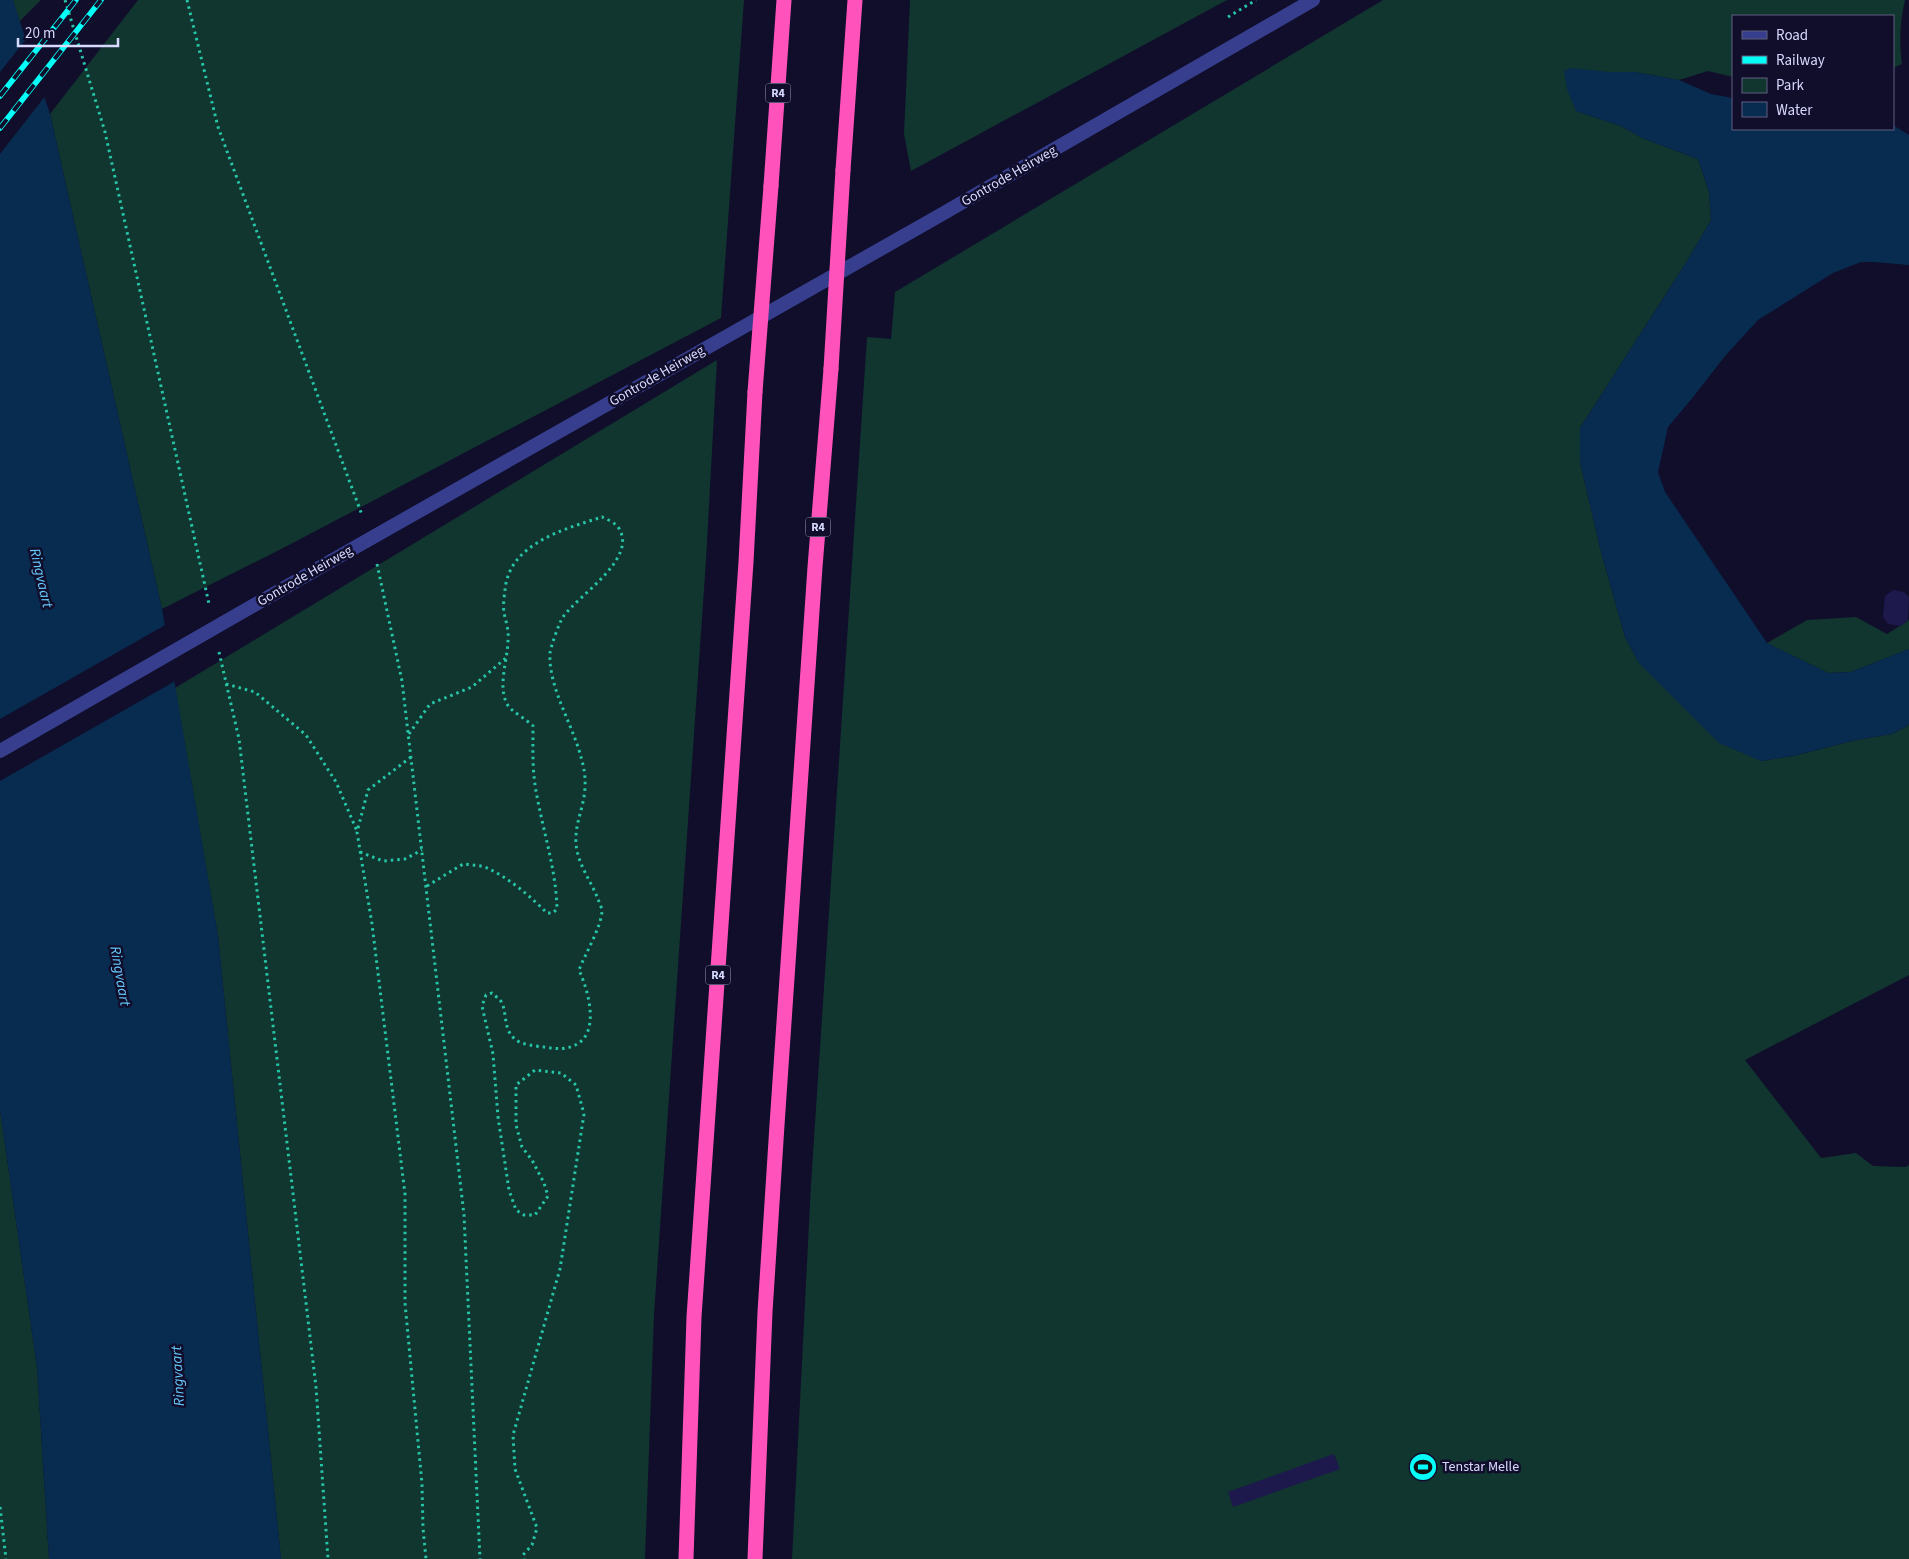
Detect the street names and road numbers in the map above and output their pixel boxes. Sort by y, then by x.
road number: R4 [766,84,790,102]
street label: Gontrode Heirweg [958,141,1060,211]
street label: Gontrode Heirweg [606,341,708,411]
road number: R4 [806,518,830,536]
street label: Gontrode Heirweg [254,541,356,611]
road number: R4 [706,966,730,984]

